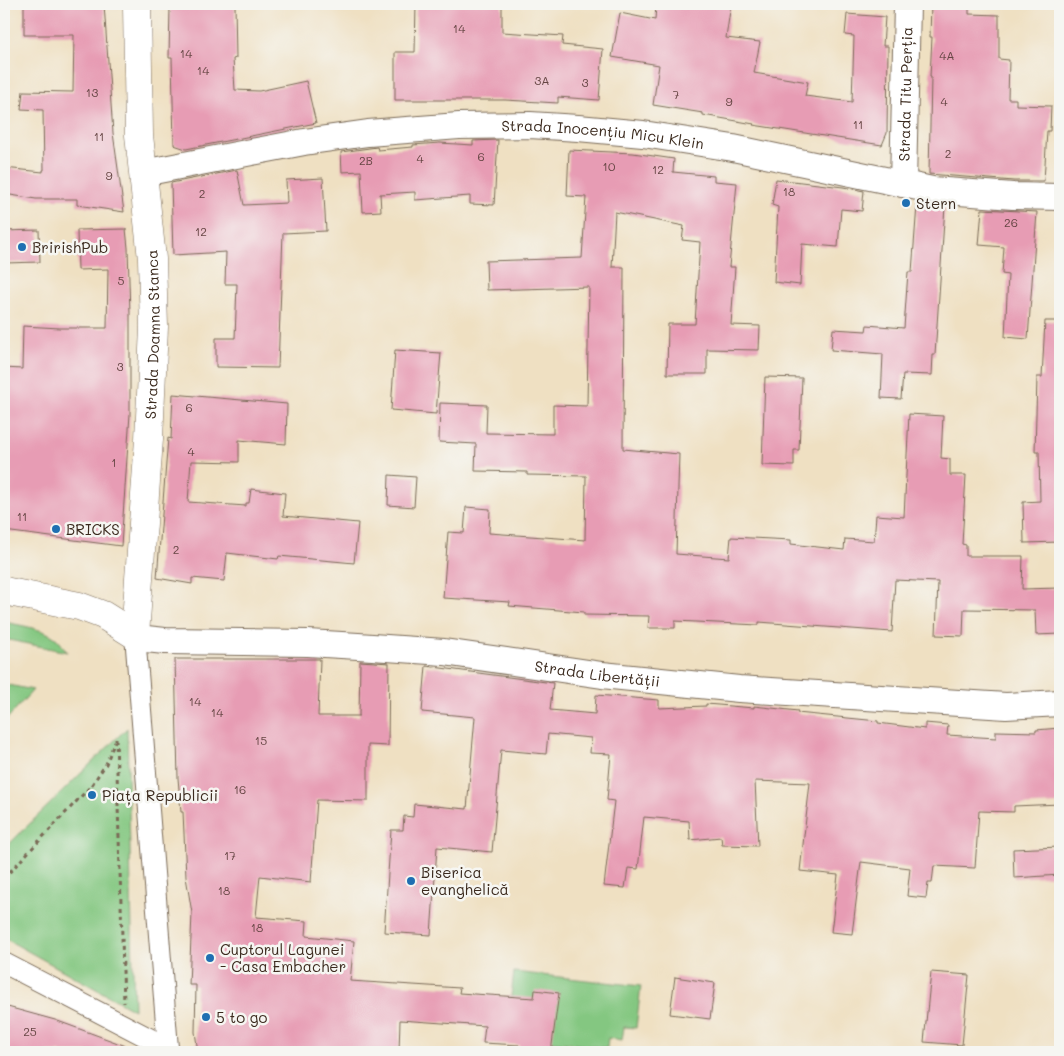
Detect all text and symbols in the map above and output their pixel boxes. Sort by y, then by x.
house number: 14 [453,20,465,36]
street label: Strada Titu Perția [894,26,917,162]
house number: 14 [180,45,192,61]
house number: 4A [939,47,955,63]
house number: 14 [197,62,209,78]
house number: 3A [534,72,550,88]
house number: 3 [581,74,589,90]
house number: 13 [86,84,98,100]
house number: 7 [673,86,680,102]
house number: 9 [725,93,733,109]
house number: 4 [940,93,948,109]
street label: Strada Inocențiu Micu Klein [501,115,705,153]
house number: 11 [853,116,863,132]
house number: 11 [94,128,104,144]
house number: 2 [945,145,951,161]
house number: 6 [477,148,485,164]
house number: 4 [416,150,424,166]
house number: 2B [359,152,373,168]
house number: 10 [603,158,616,174]
house number: 12 [652,161,664,177]
house number: 9 [105,167,113,183]
house number: 18 [783,183,795,199]
house number: 2 [199,185,205,201]
place label: Stern [916,193,956,213]
marker: Stern [900,197,912,209]
house number: 26 [1004,214,1018,230]
house number: 12 [195,223,207,239]
place label: BririshPub [32,237,108,257]
marker: BririshPub [16,241,28,253]
street label: Strada Doamna Stanca [140,249,164,420]
house number: 5 [118,272,125,288]
house number: 3 [116,358,124,374]
house number: 6 [185,399,193,415]
house number: 4 [187,443,195,459]
house number: 1 [111,454,117,470]
house number: 11 [17,508,27,524]
place label: BRICKS [66,519,120,539]
marker: BRICKS [50,523,62,535]
house number: 2 [173,541,179,557]
street label: Strada Libertății [533,655,661,691]
house number: 14 [189,693,201,709]
house number: 14 [211,704,223,720]
house number: 15 [255,732,267,748]
house number: 16 [234,781,246,797]
place label: Piața Republicii [102,785,218,806]
marker: Piața Republicii [86,789,98,801]
house number: 17 [224,847,236,863]
place label: Biserica evanghelică [421,862,509,899]
marker: Biserica evanghelică [405,875,417,887]
house number: 18 [218,882,230,898]
house number: 18 [251,919,263,935]
place label: Cuptorul Lagunei - Casa Embacher [220,939,346,976]
marker: Cuptorul Lagunei - Casa Embacher [204,952,216,964]
place label: 5 to go [216,1007,268,1027]
marker: 5 to go [200,1011,212,1023]
house number: 25 [23,1023,37,1039]

